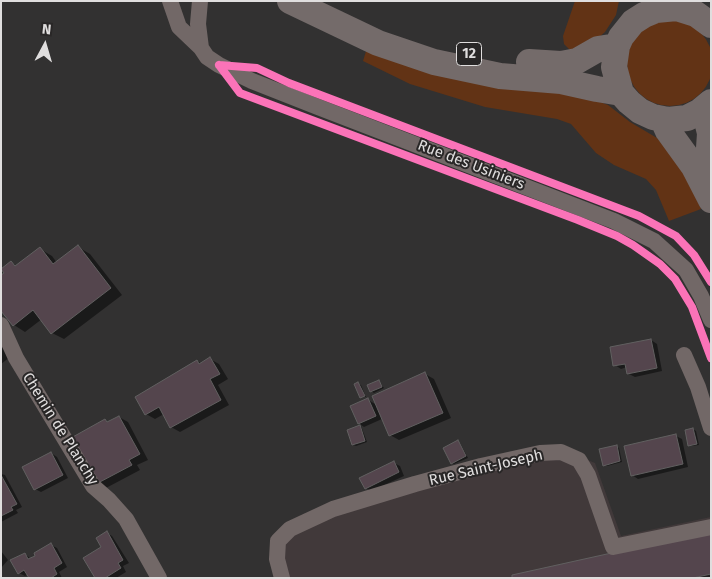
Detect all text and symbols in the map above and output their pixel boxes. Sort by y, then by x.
north arrow [20,20,70,70]
text: N [41,21,52,39]
road number: 12 [456,42,482,66]
street label: Rue des Usiniers [415,136,527,194]
street label: Chemin de Planchy [18,369,102,489]
street label: Rue Saint-Joseph [427,446,545,490]

